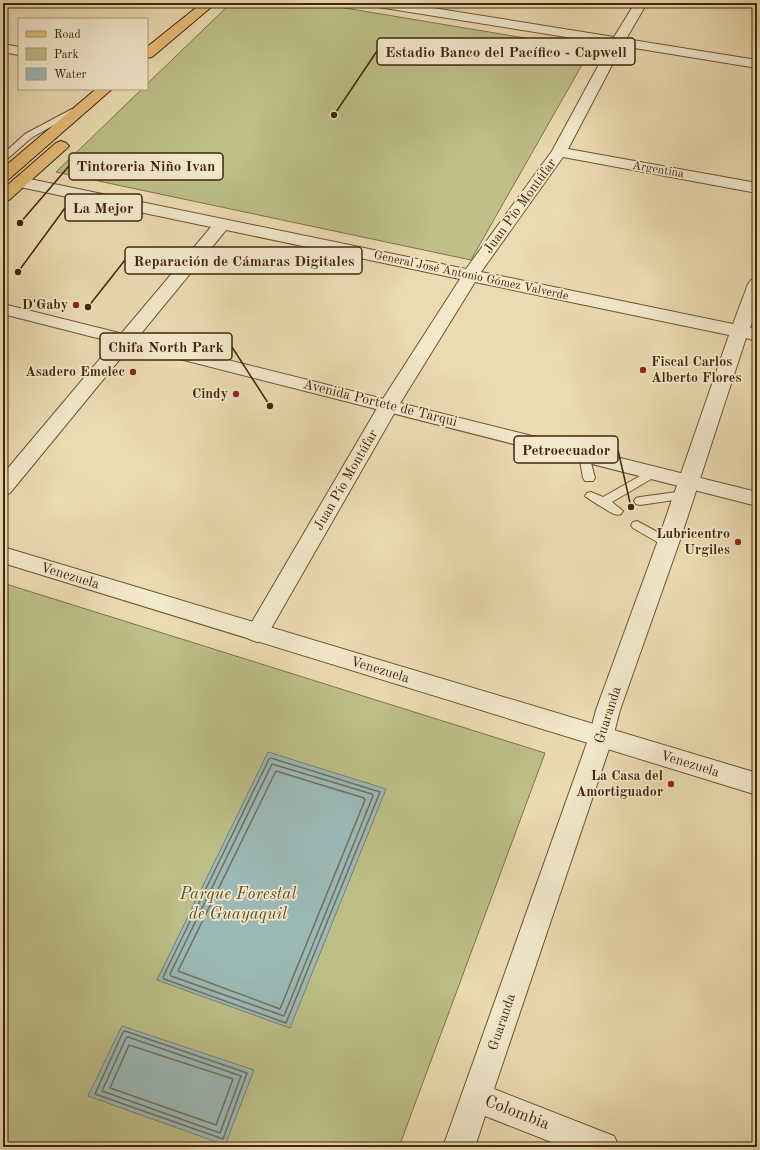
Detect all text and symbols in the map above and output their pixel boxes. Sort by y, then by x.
legend [18,18,148,90]
text: Road [54,29,81,41]
callout: Estadio Banco del Pacífico - Capwell [377,38,635,65]
text: Estadio Banco del Pacífico - Capwell [385,46,627,61]
text: Park [54,49,79,61]
text: Water [54,69,87,81]
callout: Tintoreria Niño Ivan [69,153,223,180]
street label: Juan Pío Montúfar [481,156,559,256]
text: Tintoreria Niño Ivan [77,160,215,175]
street label: Argentina [631,160,685,180]
callout: La Mejor [65,194,142,221]
text: La Mejor [72,202,134,217]
callout: Reparación de Cámaras Digitales [125,247,362,274]
street label: General José Antonio Gómez Valverde [373,249,570,303]
text: Reparación de Cámaras Digitales [134,255,354,270]
place label: D'Gaby [22,298,68,312]
marker: D'Gaby [71,300,81,310]
callout: Chifa North Park [100,333,232,360]
text: Chifa North Park [108,341,224,356]
place label: Fiscal Carlos Alberto Flores [651,355,741,385]
place label: Asadero Emelec [25,365,125,379]
marker: Fiscal Carlos Alberto Flores [638,365,648,375]
marker: Asadero Emelec [128,367,138,377]
street label: Avenida Portete de Tarqui [301,377,459,429]
place label: Cindy [192,387,228,401]
marker: Cindy [231,389,241,399]
street label: Juan Pío Montúfar [312,427,381,533]
callout: Petroecuador [514,436,618,463]
text: Petroecuador [522,444,611,459]
place label: Lubricentro Urgiles [656,527,730,557]
marker: Lubricentro Urgiles [733,537,743,547]
street label: Venezuela [39,560,101,592]
street label: Venezuela [349,654,411,686]
street label: Guaranda [592,685,624,745]
street label: Venezuela [659,748,721,780]
place label: La Casa del Amortiguador [576,769,663,799]
marker: La Casa del Amortiguador [666,779,676,789]
park label: Parque Forestal de Guayaquil [179,886,296,923]
street label: Guaranda [486,992,518,1052]
street label: Colombia [482,1093,552,1133]

